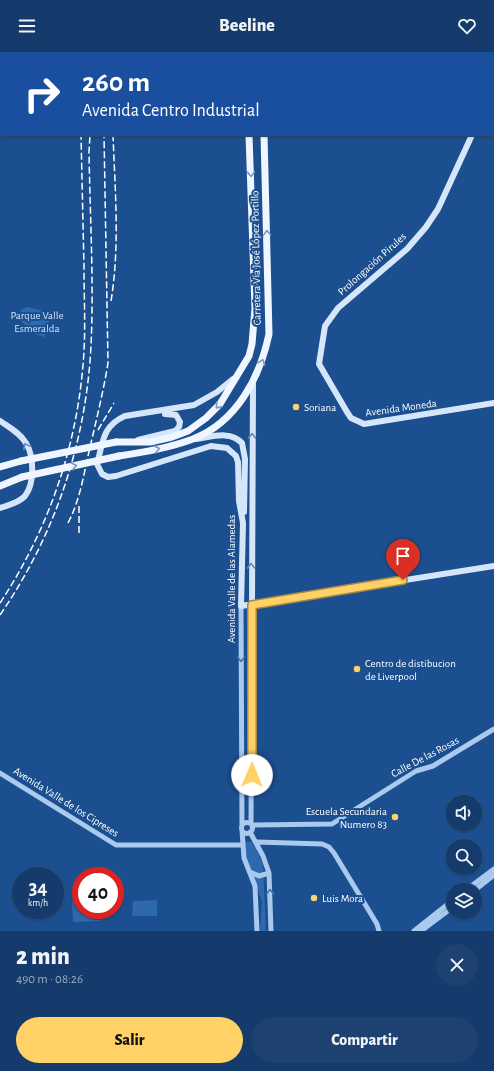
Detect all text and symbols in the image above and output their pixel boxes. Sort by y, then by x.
icon: menu [16,15,38,37]
icon: heart [456,15,478,37]
text: Beeline [219,17,275,35]
icon: right [16,68,68,120]
text: 260 m [82,69,150,97]
text: Avenida Centro Industrial [82,102,260,120]
one-way arrow [246,171,255,177]
street label: Carretera Vía José López Portillo [249,190,263,326]
one-way arrow [263,230,271,236]
street label: Prolongación Pirules [336,231,408,297]
park label: Parque Valle Esmeralda [10,310,64,334]
one-way arrow [257,359,265,366]
street label: Avenida Moneda [365,398,437,418]
one-way arrow [215,402,222,409]
marker: Soriana [291,402,301,412]
place label: Soriana [304,402,336,413]
one-way arrow [248,433,256,439]
one-way arrow [24,443,31,450]
one-way arrow [154,446,160,454]
one-way arrow [71,462,78,470]
street label: Avenida Valle de las Alamedas [226,515,237,643]
pin [386,539,420,580]
icon: arrive [392,545,414,567]
one-way arrow [247,563,255,569]
one-way arrow [237,656,245,662]
place label: Centro de distibucion de Liverpool [365,658,456,682]
marker: Centro de distibucion de Liverpool [352,664,362,674]
street label: Calle De las Rosas [389,735,461,779]
position arrow [231,754,273,796]
street label: Avenida Valle de los Cipreses [11,765,121,839]
map controls [446,795,482,919]
button: sound [446,795,482,831]
place label: Escuela Secundaria Numero 83 [306,806,387,830]
marker: Escuela Secundaria Numero 83 [390,812,400,822]
button: search [446,839,482,875]
speed limit sign: 40 [72,867,124,919]
text: 34 [29,878,47,898]
button: layers [446,883,482,919]
one-way arrow [266,889,274,895]
marker: Luis Mora [309,893,319,903]
place label: Luis Mora [322,893,363,904]
text: km/h [28,898,48,908]
button: close [436,944,478,986]
text: 2 min [16,945,70,969]
text: 490 m · 08:26 [16,973,83,986]
button: Salir [16,1017,243,1063]
button: Compartir [251,1017,478,1063]

